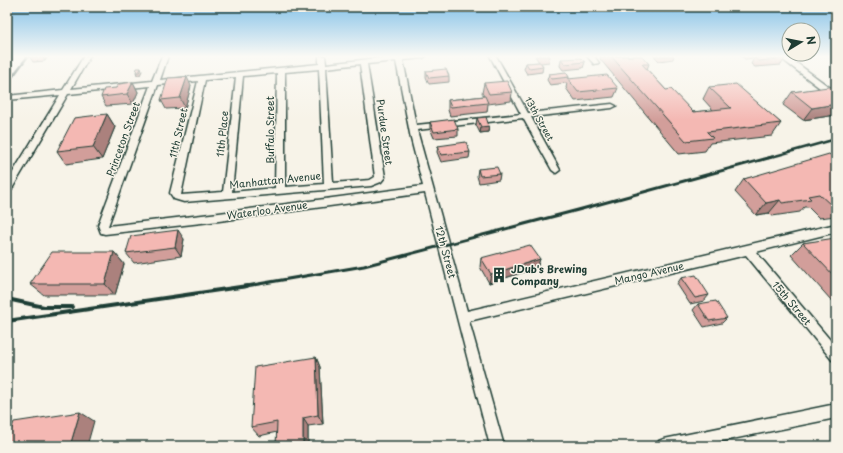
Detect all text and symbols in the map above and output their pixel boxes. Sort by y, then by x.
north arrow [781,22,821,62]
text: N [802,34,821,46]
street label: 13th Street [522,94,558,143]
street label: Buffalo Street [262,96,277,164]
street label: Purdue Street [373,98,398,166]
street label: Princeton Street [102,99,143,178]
street label: 11th Street [164,106,191,159]
street label: 11th Place [212,110,231,158]
street label: Manhattan Avenue [228,167,322,192]
street label: Waterloo Avenue [226,196,309,223]
street label: 12th Street [432,224,461,280]
street label: Mango Avenue [613,257,685,288]
place label: JDub's Brewing Company [511,261,588,288]
building icon: JDub's Brewing Company [490,266,508,284]
street label: 15th Street [769,277,815,328]

